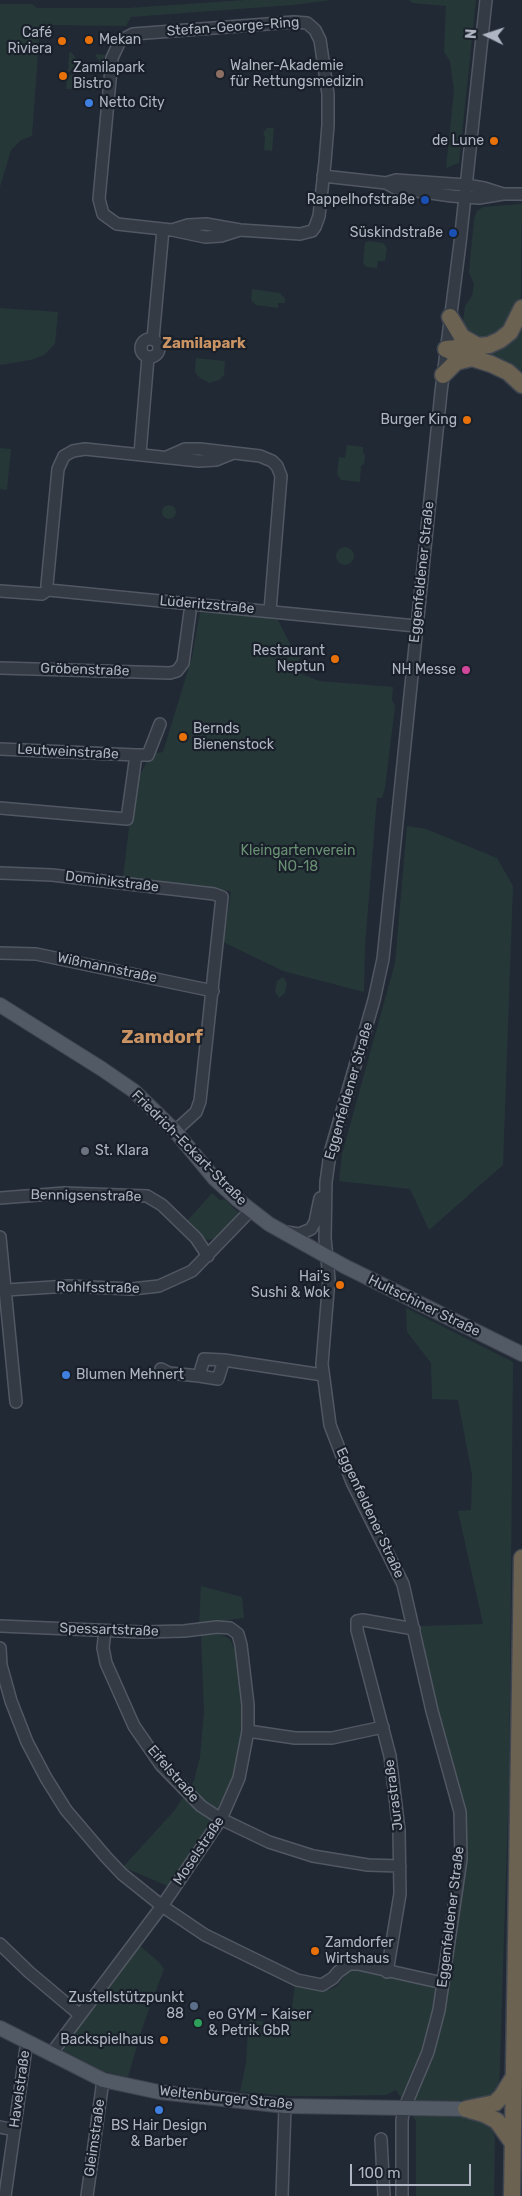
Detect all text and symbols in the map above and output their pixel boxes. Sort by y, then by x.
north arrow [462,10,512,60]
street label: Stefan-George-Ring [166,14,300,40]
place label: Café Riviera [8,25,52,58]
text: N [463,28,480,40]
place label: Mekan [99,32,141,48]
marker: Mekan [83,34,95,46]
marker: Café Riviera [56,35,68,47]
place label: Walner-Akademie für Rettungsmedizin [230,58,364,90]
place label: Zamilapark Bistro [73,60,145,92]
marker: Walner-Akademie für Rettungsmedizin [214,68,226,80]
marker: Zamilapark Bistro [57,70,69,82]
place label: Netto City [99,95,165,111]
marker: Netto City [83,97,95,109]
place label: de Lune [432,133,484,149]
marker: de Lune [488,135,500,147]
place label: Rappelhofstraße [307,192,415,208]
marker: Rappelhofstraße [419,194,431,206]
place label: Süskindstraße [350,225,443,241]
marker: Süskindstraße [447,227,459,239]
district label: Zamilapark [162,335,246,353]
place label: Burger King [380,412,457,428]
marker: Burger King [461,414,473,426]
street label: Eggenfeldener Straße [406,500,438,644]
street label: Lüderitzstraße [159,592,255,618]
place label: Restaurant Neptun [253,643,325,676]
marker: Restaurant Neptun [329,653,341,665]
street label: Gröbenstraße [40,660,130,680]
place label: NH Messe [392,662,456,678]
marker: NH Messe [460,664,472,676]
place label: Bernds Bienenstock [193,721,274,754]
marker: Bernds Bienenstock [177,731,189,743]
street label: Leutweinstraße [17,741,119,763]
park label: Kleingartenverein NO-18 [241,843,355,876]
street label: Dominikstraße [64,868,160,896]
street label: Wißmannstraße [56,949,158,987]
street label: Eggenfeldener Straße [321,1020,377,1162]
district label: Zamdorf [121,1027,203,1049]
street label: Friedrich-Eckart-Straße [128,1087,250,1209]
place label: St. Klara [95,1143,149,1159]
marker: St. Klara [79,1145,91,1157]
street label: Bennigsenstraße [30,1187,142,1205]
place label: Hai's Sushi & Wok [251,1269,330,1302]
street label: Hultschiner Straße [365,1272,483,1340]
street label: Rohlfsstraße [56,1279,140,1297]
marker: Hai's Sushi & Wok [334,1279,346,1291]
place label: Blumen Mehnert [76,1367,184,1383]
marker: Blumen Mehnert [60,1369,72,1381]
street label: Eggenfeldener Straße [332,1445,408,1581]
street label: Spessartstraße [59,1620,159,1640]
street label: Eifelstraße [144,1742,202,1806]
street label: Jurastraße [381,1758,407,1832]
street label: Moselstraße [170,1813,228,1889]
street label: Eggenfeldener Straße [434,1845,468,1989]
place label: Zamdorfer Wirtshaus [325,1935,394,1968]
marker: Zamdorfer Wirtshaus [309,1945,321,1957]
place label: Zustellstützpunkt 88 [69,1990,184,2022]
marker: Zustellstützpunkt 88 [188,2000,200,2012]
place label: eo GYM – Kaiser & Petrik GbR [208,2007,311,2040]
marker: eo GYM – Kaiser & Petrik GbR [192,2017,204,2029]
place label: Backspielhaus [60,2032,154,2048]
marker: Backspielhaus [158,2034,170,2046]
street label: Havelstraße [6,2049,34,2129]
street label: Weltenburger Straße [158,2083,294,2113]
street label: Gleimstraße [81,2098,109,2178]
marker: BS Hair Design & Barber [153,2104,165,2116]
place label: BS Hair Design & Barber [111,2118,207,2150]
scale bar [352,2154,473,2186]
text: 100 m [358,2164,400,2182]

